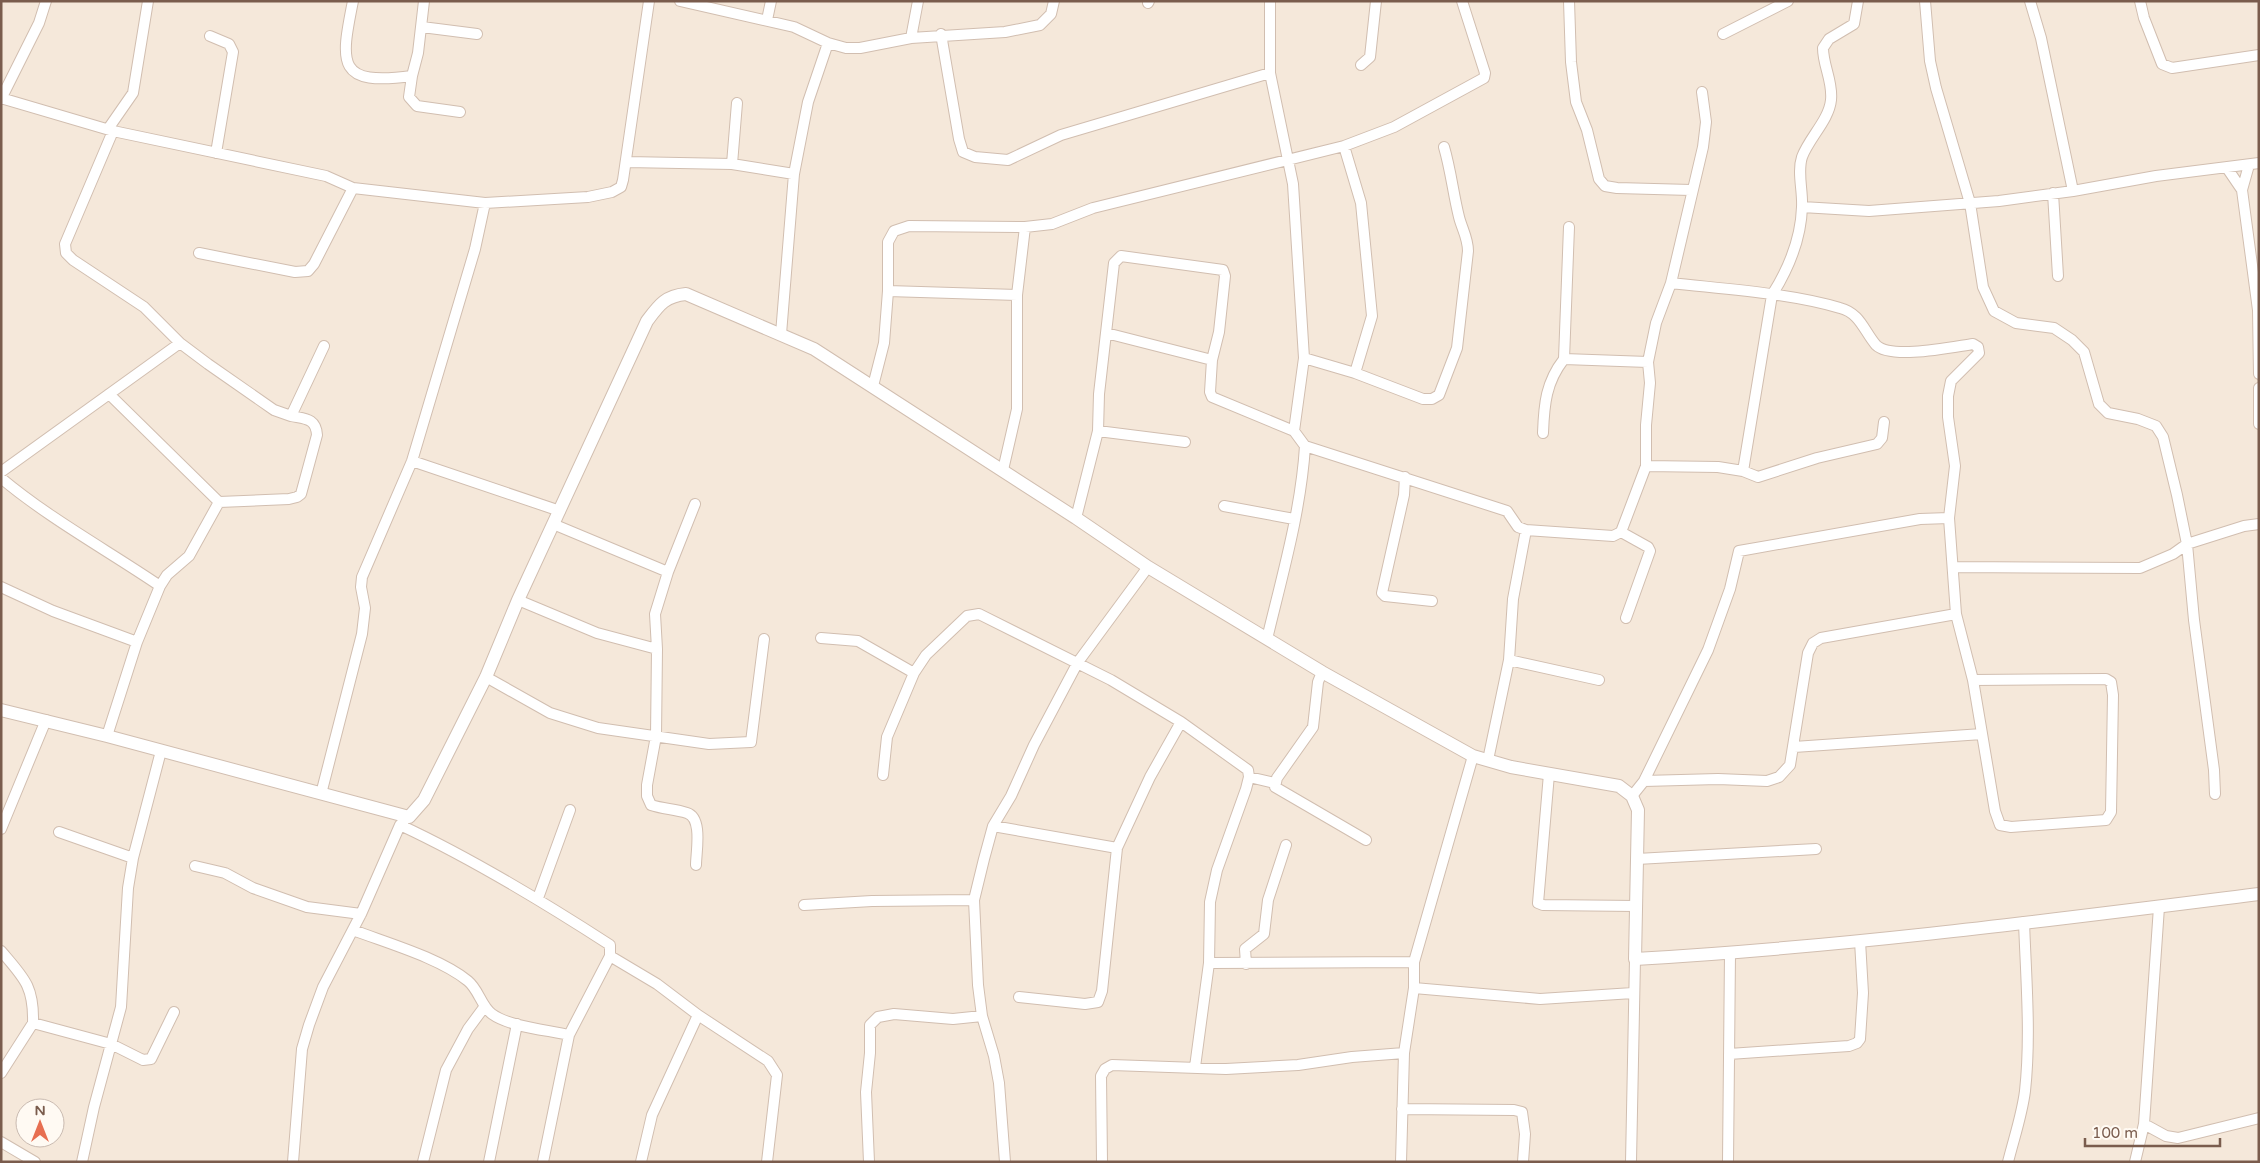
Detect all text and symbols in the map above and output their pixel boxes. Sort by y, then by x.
north arrow [15,1098,65,1148]
text: N [34,1102,46,1119]
scale bar [2085,1116,2220,1148]
text: 100 m [2092,1124,2138,1142]

